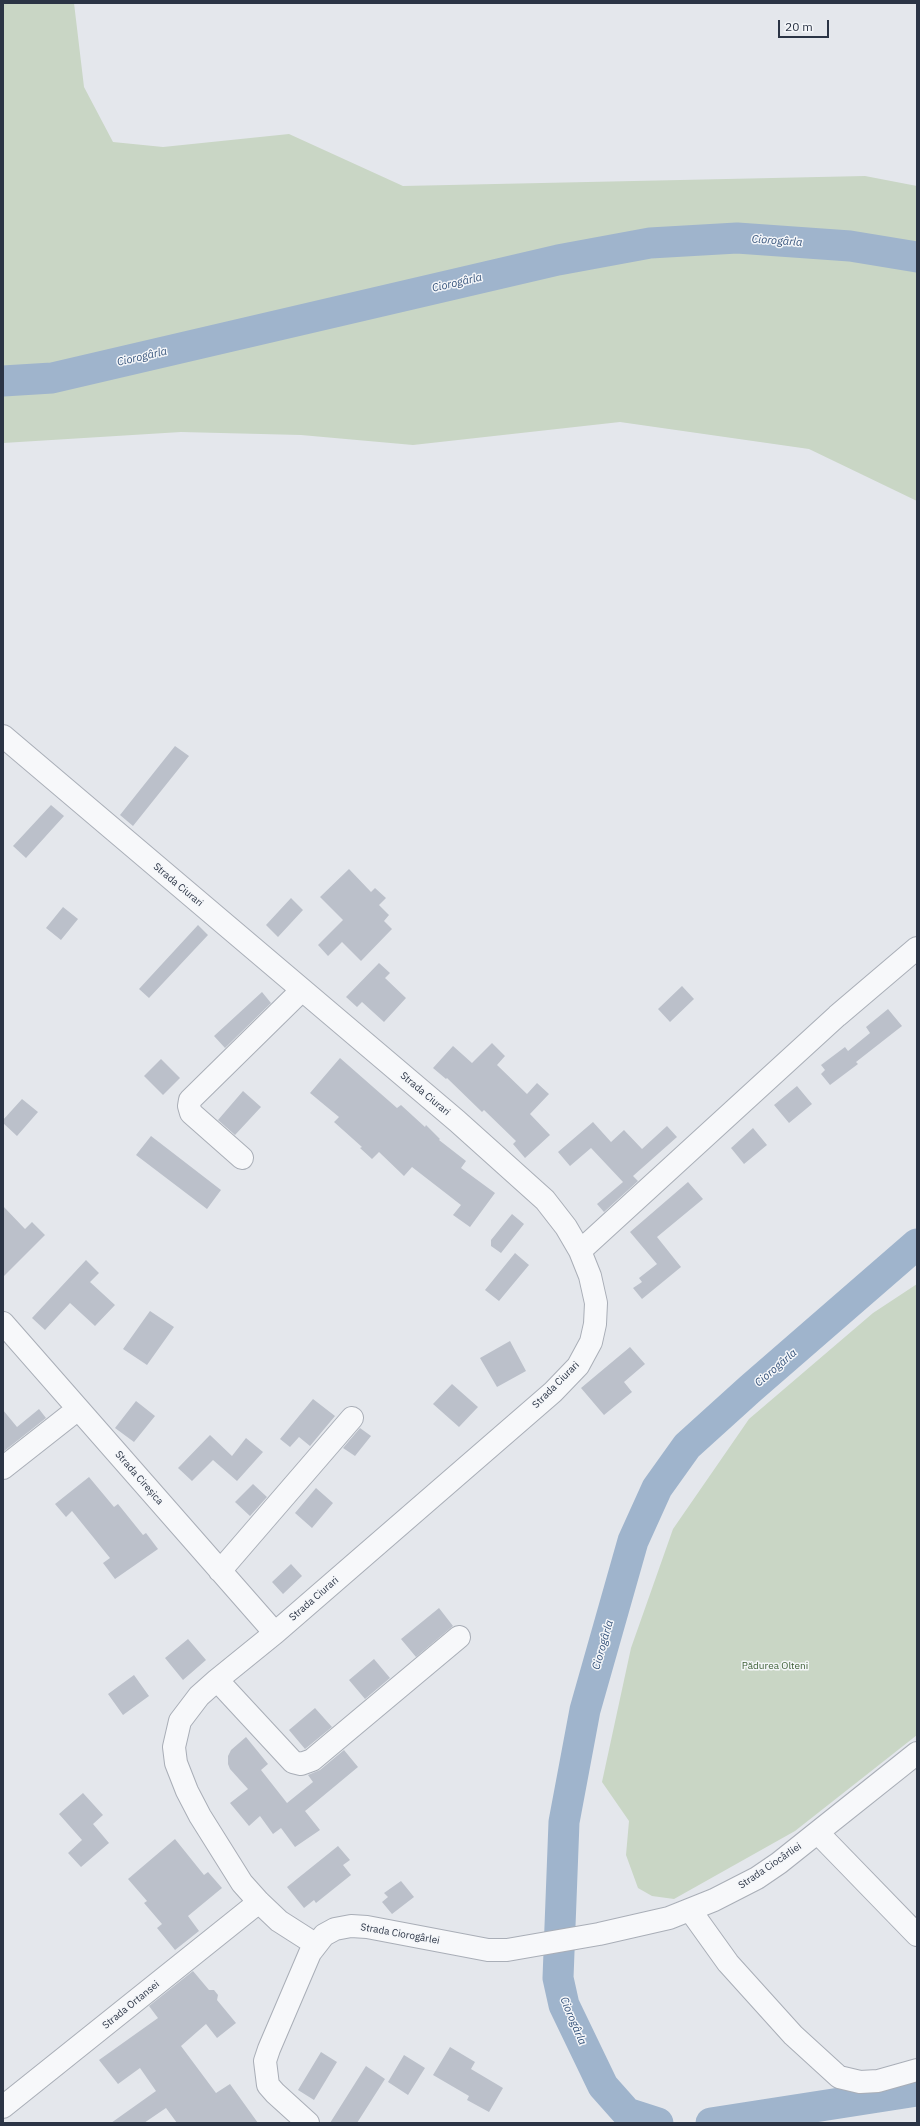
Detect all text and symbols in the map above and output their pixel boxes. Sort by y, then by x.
scale bar [780,12,831,38]
text: 20 m [785,19,813,34]
water label: Ciorogârla [751,233,803,249]
water label: Ciorogârla [431,271,483,295]
water label: Ciorogârla [116,345,168,369]
street label: Strada Ciurari [151,861,205,909]
street label: Strada Ciurari [398,1070,452,1118]
water label: Ciorogârla [752,1346,800,1390]
street label: Strada Ciurari [530,1359,582,1411]
street label: Strada Cireșica [112,1449,166,1507]
street label: Strada Ciurari [287,1574,341,1624]
water label: Ciorogârla [590,1619,616,1671]
park label: Pădurea Olteni [742,1660,808,1672]
street label: Strada Ciocârliei [736,1841,804,1891]
street label: Strada Ciorogârlei [359,1921,441,1947]
street label: Strada Ortansei [100,1978,162,2032]
water label: Ciorogârla [557,1995,589,2047]

